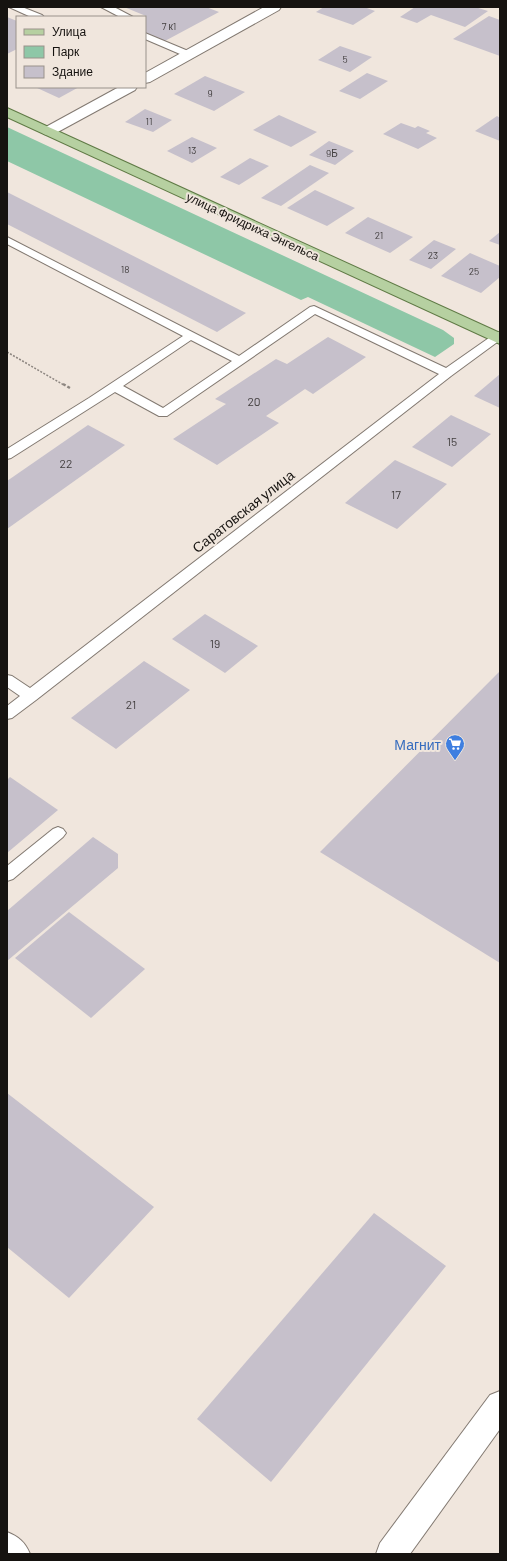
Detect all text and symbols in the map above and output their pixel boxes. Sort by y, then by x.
legend [16,16,146,88]
house number: 7 к1 [162,20,176,32]
text: Улица [52,24,86,39]
text: Парк [52,44,80,59]
house number: 5 [342,53,348,65]
text: Здание [52,64,93,79]
house number: 9 [207,87,213,99]
house number: 11 [145,115,153,127]
house number: 13 [188,144,196,156]
house number: 9Б [326,147,338,159]
street label: улица Фридриха Энгельса [184,189,322,264]
house number: 21 [375,229,383,241]
house number: 23 [428,249,438,261]
house number: 18 [121,263,129,275]
house number: 25 [469,265,479,277]
house number: 20 [247,394,261,408]
house number: 15 [447,434,457,448]
house number: 22 [60,456,72,470]
street label: Саратовская улица [189,466,298,556]
house number: 17 [391,487,401,501]
house number: 19 [210,636,220,650]
house number: 21 [126,697,136,711]
supermarket icon: Магнит [444,733,466,761]
place label: Магнит [394,736,442,753]

